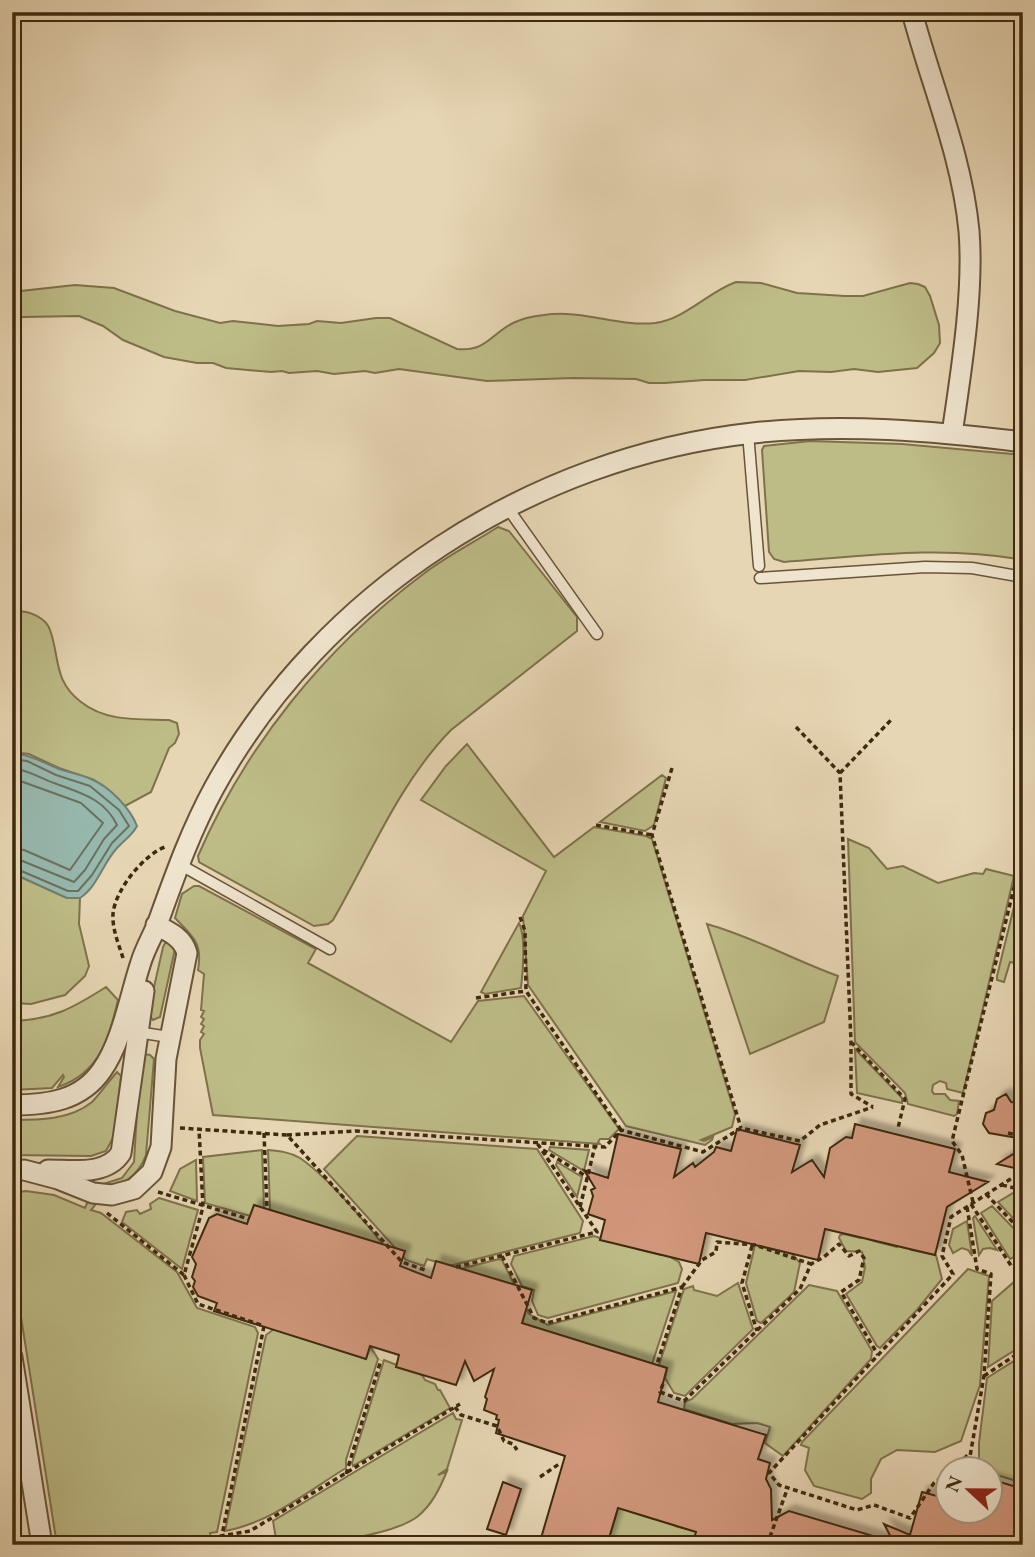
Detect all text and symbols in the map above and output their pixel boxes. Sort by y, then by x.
north arrow [934,1456,1004,1526]
text: N [939,1471,968,1496]

